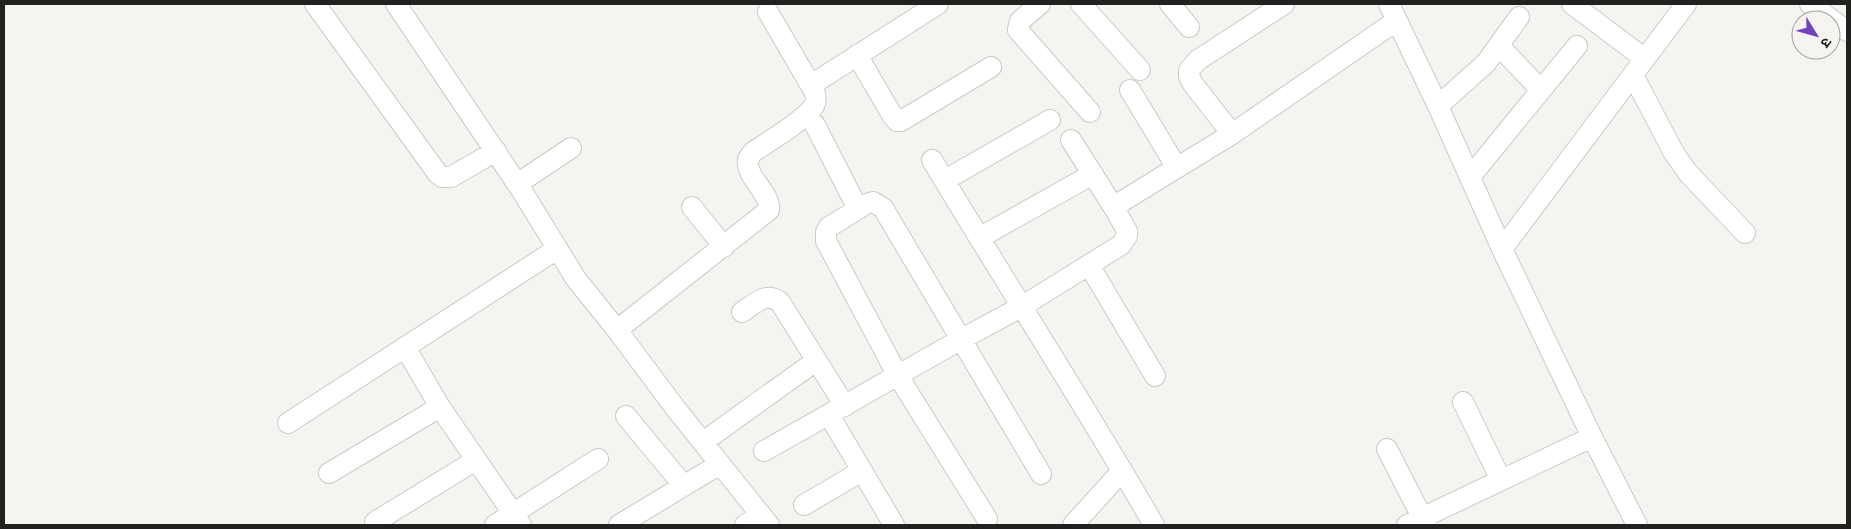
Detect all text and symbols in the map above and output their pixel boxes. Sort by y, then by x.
north arrow [1791,10,1841,60]
text: उ [1816,34,1837,53]

